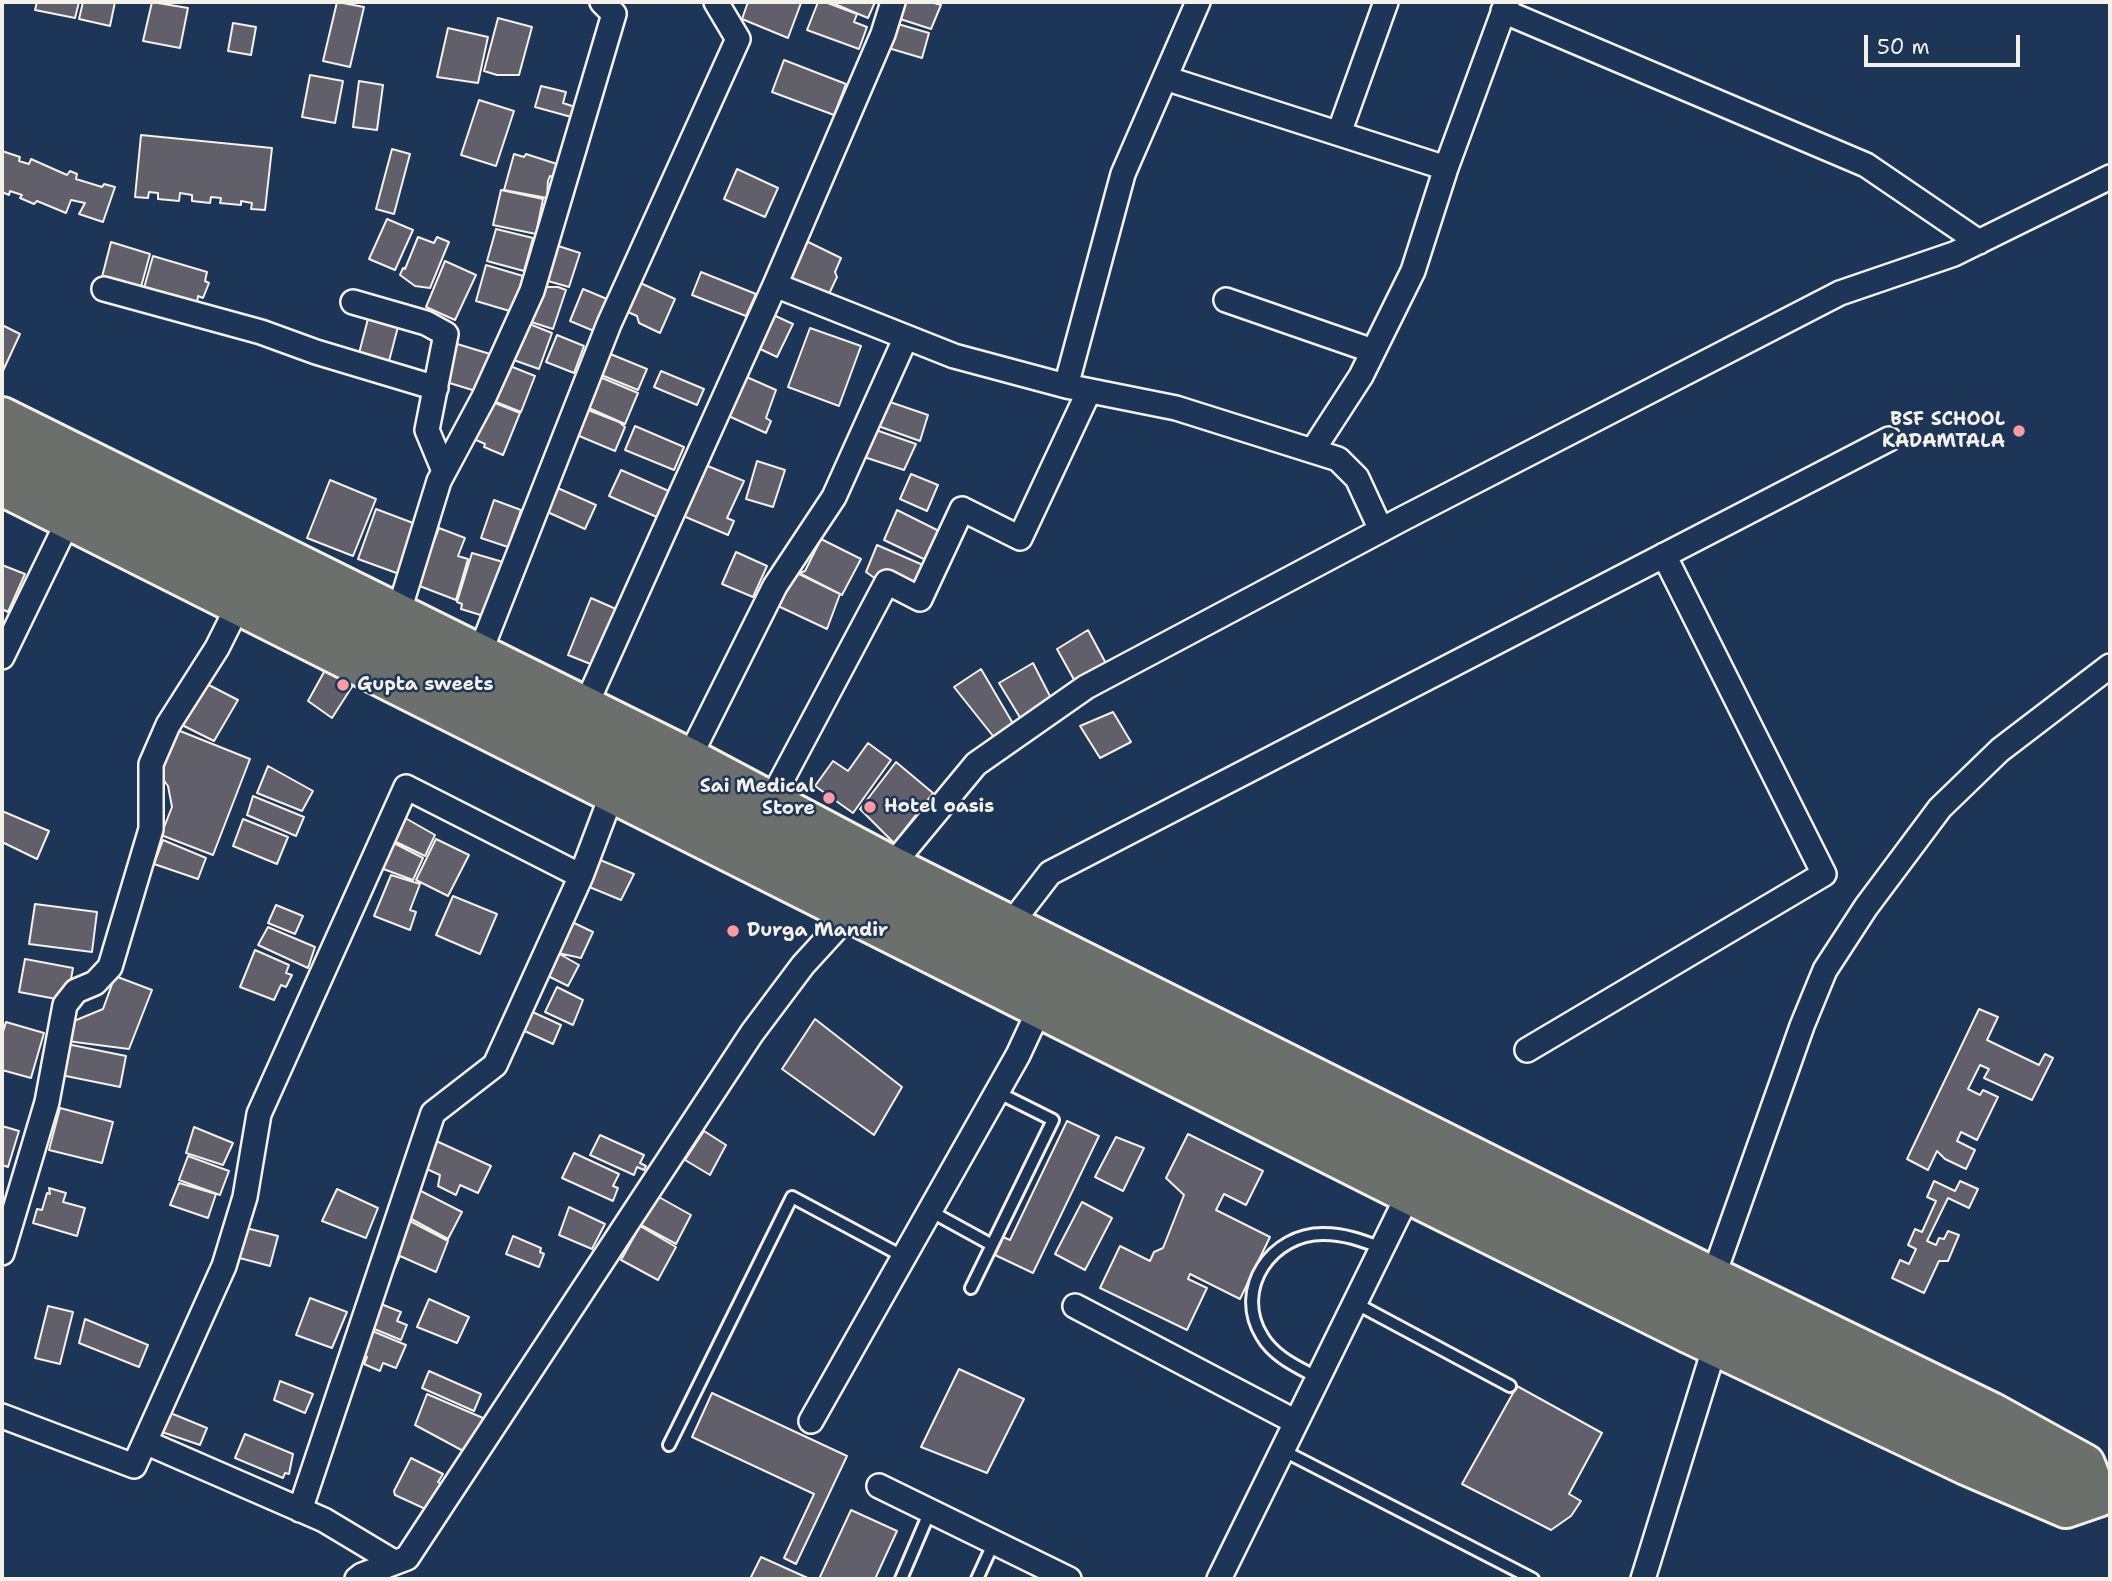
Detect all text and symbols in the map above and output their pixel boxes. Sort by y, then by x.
scale bar [1867,21,2023,65]
text: 50 m [1877,33,1930,61]
place label: BSF SCHOOL KADAMTALA [1882,409,2005,453]
marker: BSF SCHOOL KADAMTALA [2011,423,2027,439]
place label: Gupta sweets [357,674,493,696]
marker: Gupta sweets [335,677,351,693]
place label: Sai Medical Store [700,776,815,820]
marker: Sai Medical Store [821,790,837,806]
place label: Hotel oasis [884,796,994,818]
marker: Hotel oasis [862,799,878,815]
place label: Durga Mandir [747,920,888,942]
marker: Durga Mandir [725,923,741,939]

